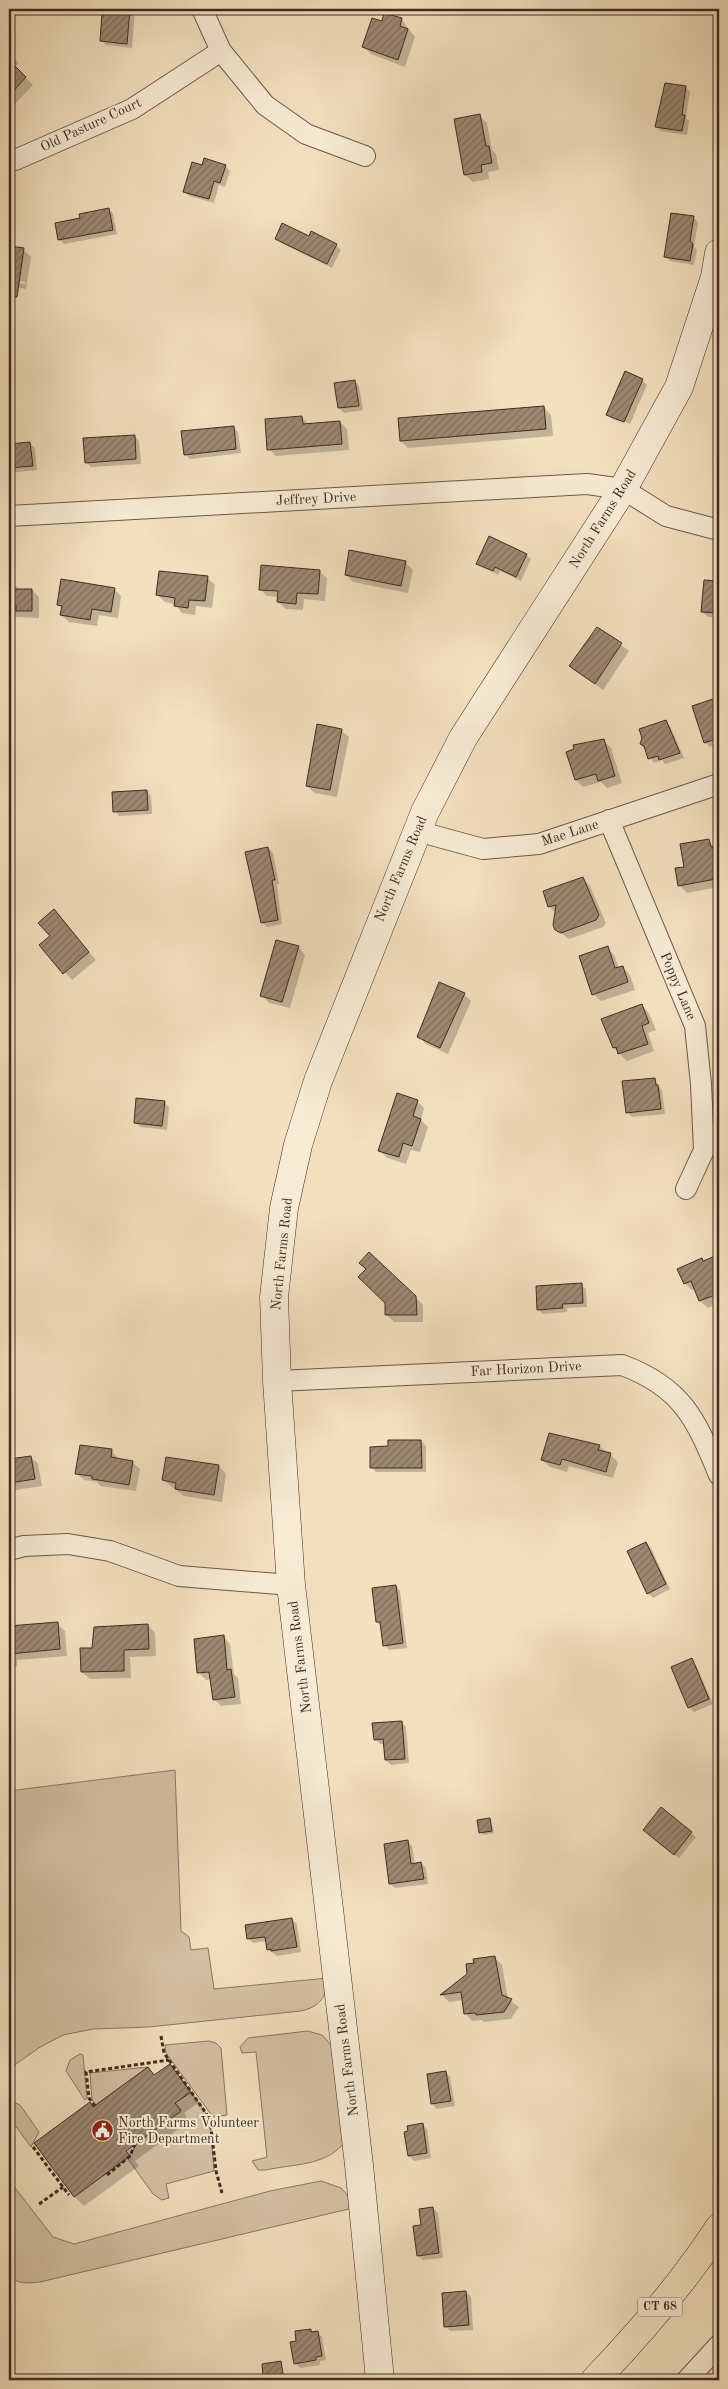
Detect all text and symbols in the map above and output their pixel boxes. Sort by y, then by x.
street label: Old Pasture Court [38,95,144,155]
street label: North Farms Road [567,467,639,571]
street label: Jeffrey Drive [275,490,357,508]
street label: North Farms Road [372,814,430,924]
street label: Mae Lane [540,817,600,849]
street label: Poppy Lane [658,950,698,1022]
street label: North Farms Road [269,1197,295,1311]
street label: Far Horizon Drive [470,1359,582,1379]
street label: North Farms Road [286,1600,314,1714]
street label: North Farms Road [333,2003,361,2117]
place label: North Farms Volunteer Fire Department [118,2116,259,2146]
public building icon: North Farms Volunteer Fire Department [90,2119,114,2143]
road number: CT 68 [638,2298,682,2316]

